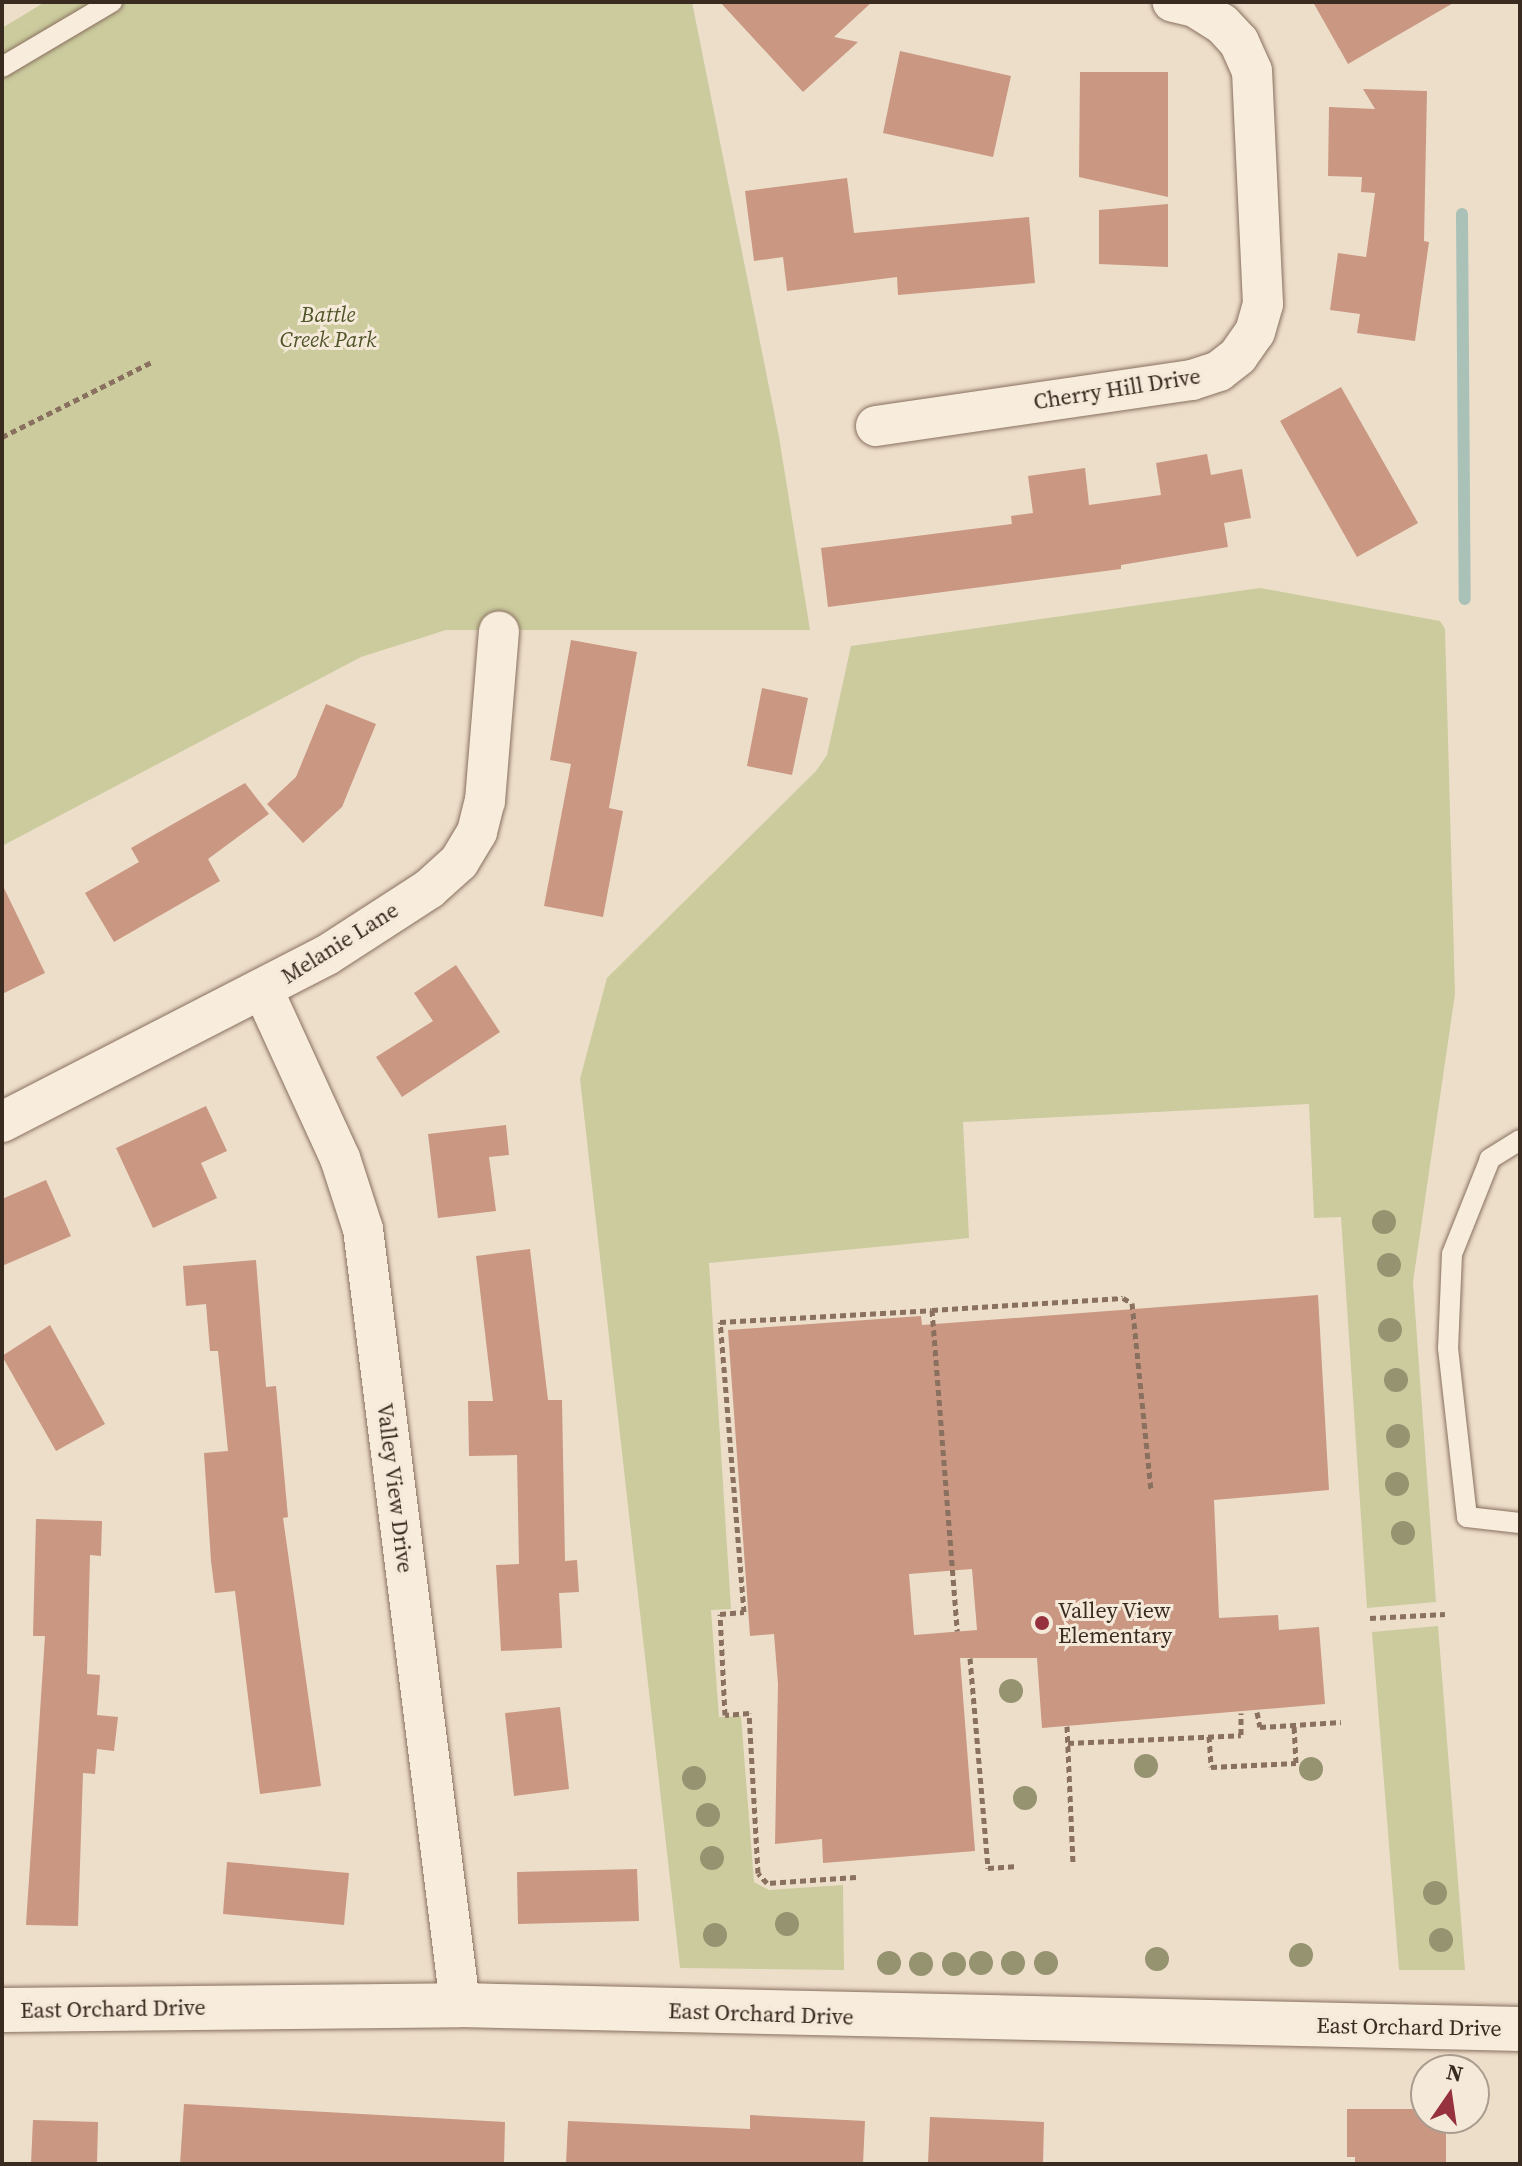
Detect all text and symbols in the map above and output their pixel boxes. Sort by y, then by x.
park label: Battle Creek Park [280,301,376,352]
street label: Cherry Hill Drive [1032,363,1202,415]
street label: Melanie Lane [277,897,403,989]
street label: Valley View Drive [371,1401,419,1575]
place label: Valley View Elementary [1058,1597,1172,1648]
marker: Valley View Elementary [1033,1614,1051,1632]
street label: East Orchard Drive [20,1994,206,2024]
street label: East Orchard Drive [668,1998,854,2030]
street label: East Orchard Drive [1316,2012,1502,2042]
north arrow [1410,2054,1490,2134]
text: N [1444,2056,1466,2089]

